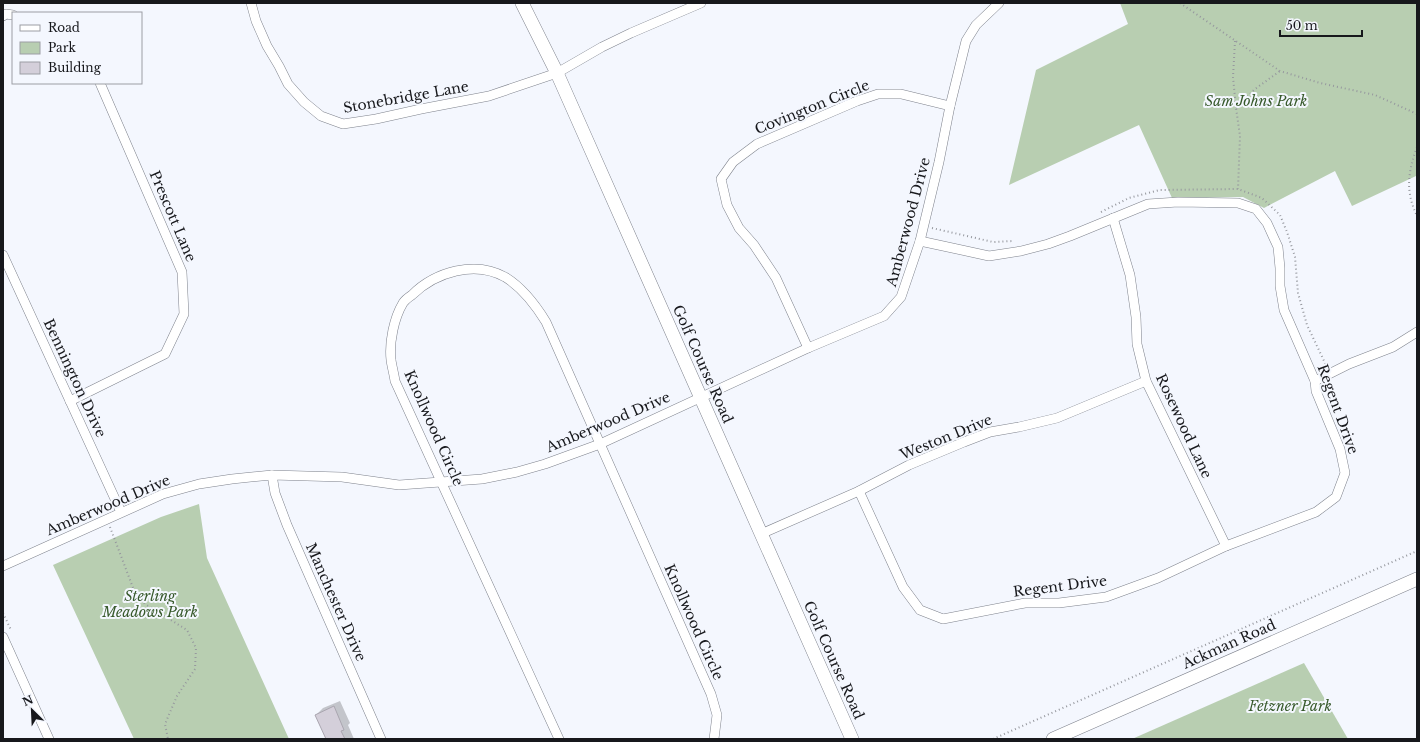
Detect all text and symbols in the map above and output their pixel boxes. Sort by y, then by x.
legend [12,12,142,84]
scale bar [1280,12,1362,38]
text: 50 m [1286,18,1318,33]
text: Road [48,20,80,35]
text: Park [48,40,76,55]
text: Building [48,60,102,75]
street label: Covington Circle [752,76,872,138]
street label: Stonebridge Lane [342,77,470,117]
park label: Sam Johns Park [1205,92,1307,110]
street label: Amberwood Drive [882,155,934,290]
street label: Prescott Lane [146,168,200,264]
street label: Golf Course Road [669,302,737,427]
street label: Bennington Drive [40,316,110,440]
street label: Regent Drive [1313,362,1363,456]
street label: Knollwood Circle [400,367,468,489]
street label: Rosewood Lane [1152,371,1216,481]
street label: Amberwood Drive [542,388,673,457]
street label: Weston Drive [896,410,995,464]
street label: Amberwood Drive [42,471,173,540]
street label: Manchester Drive [302,540,370,664]
street label: Knollwood Circle [660,561,728,683]
street label: Regent Drive [1012,571,1108,601]
park label: Sterling Meadows Park [101,587,198,621]
street label: Golf Course Road [800,598,868,723]
street label: Ackman Road [1179,615,1279,673]
north arrow [12,690,52,730]
text: N [20,692,36,709]
park label: Fetzner Park [1247,697,1332,715]

